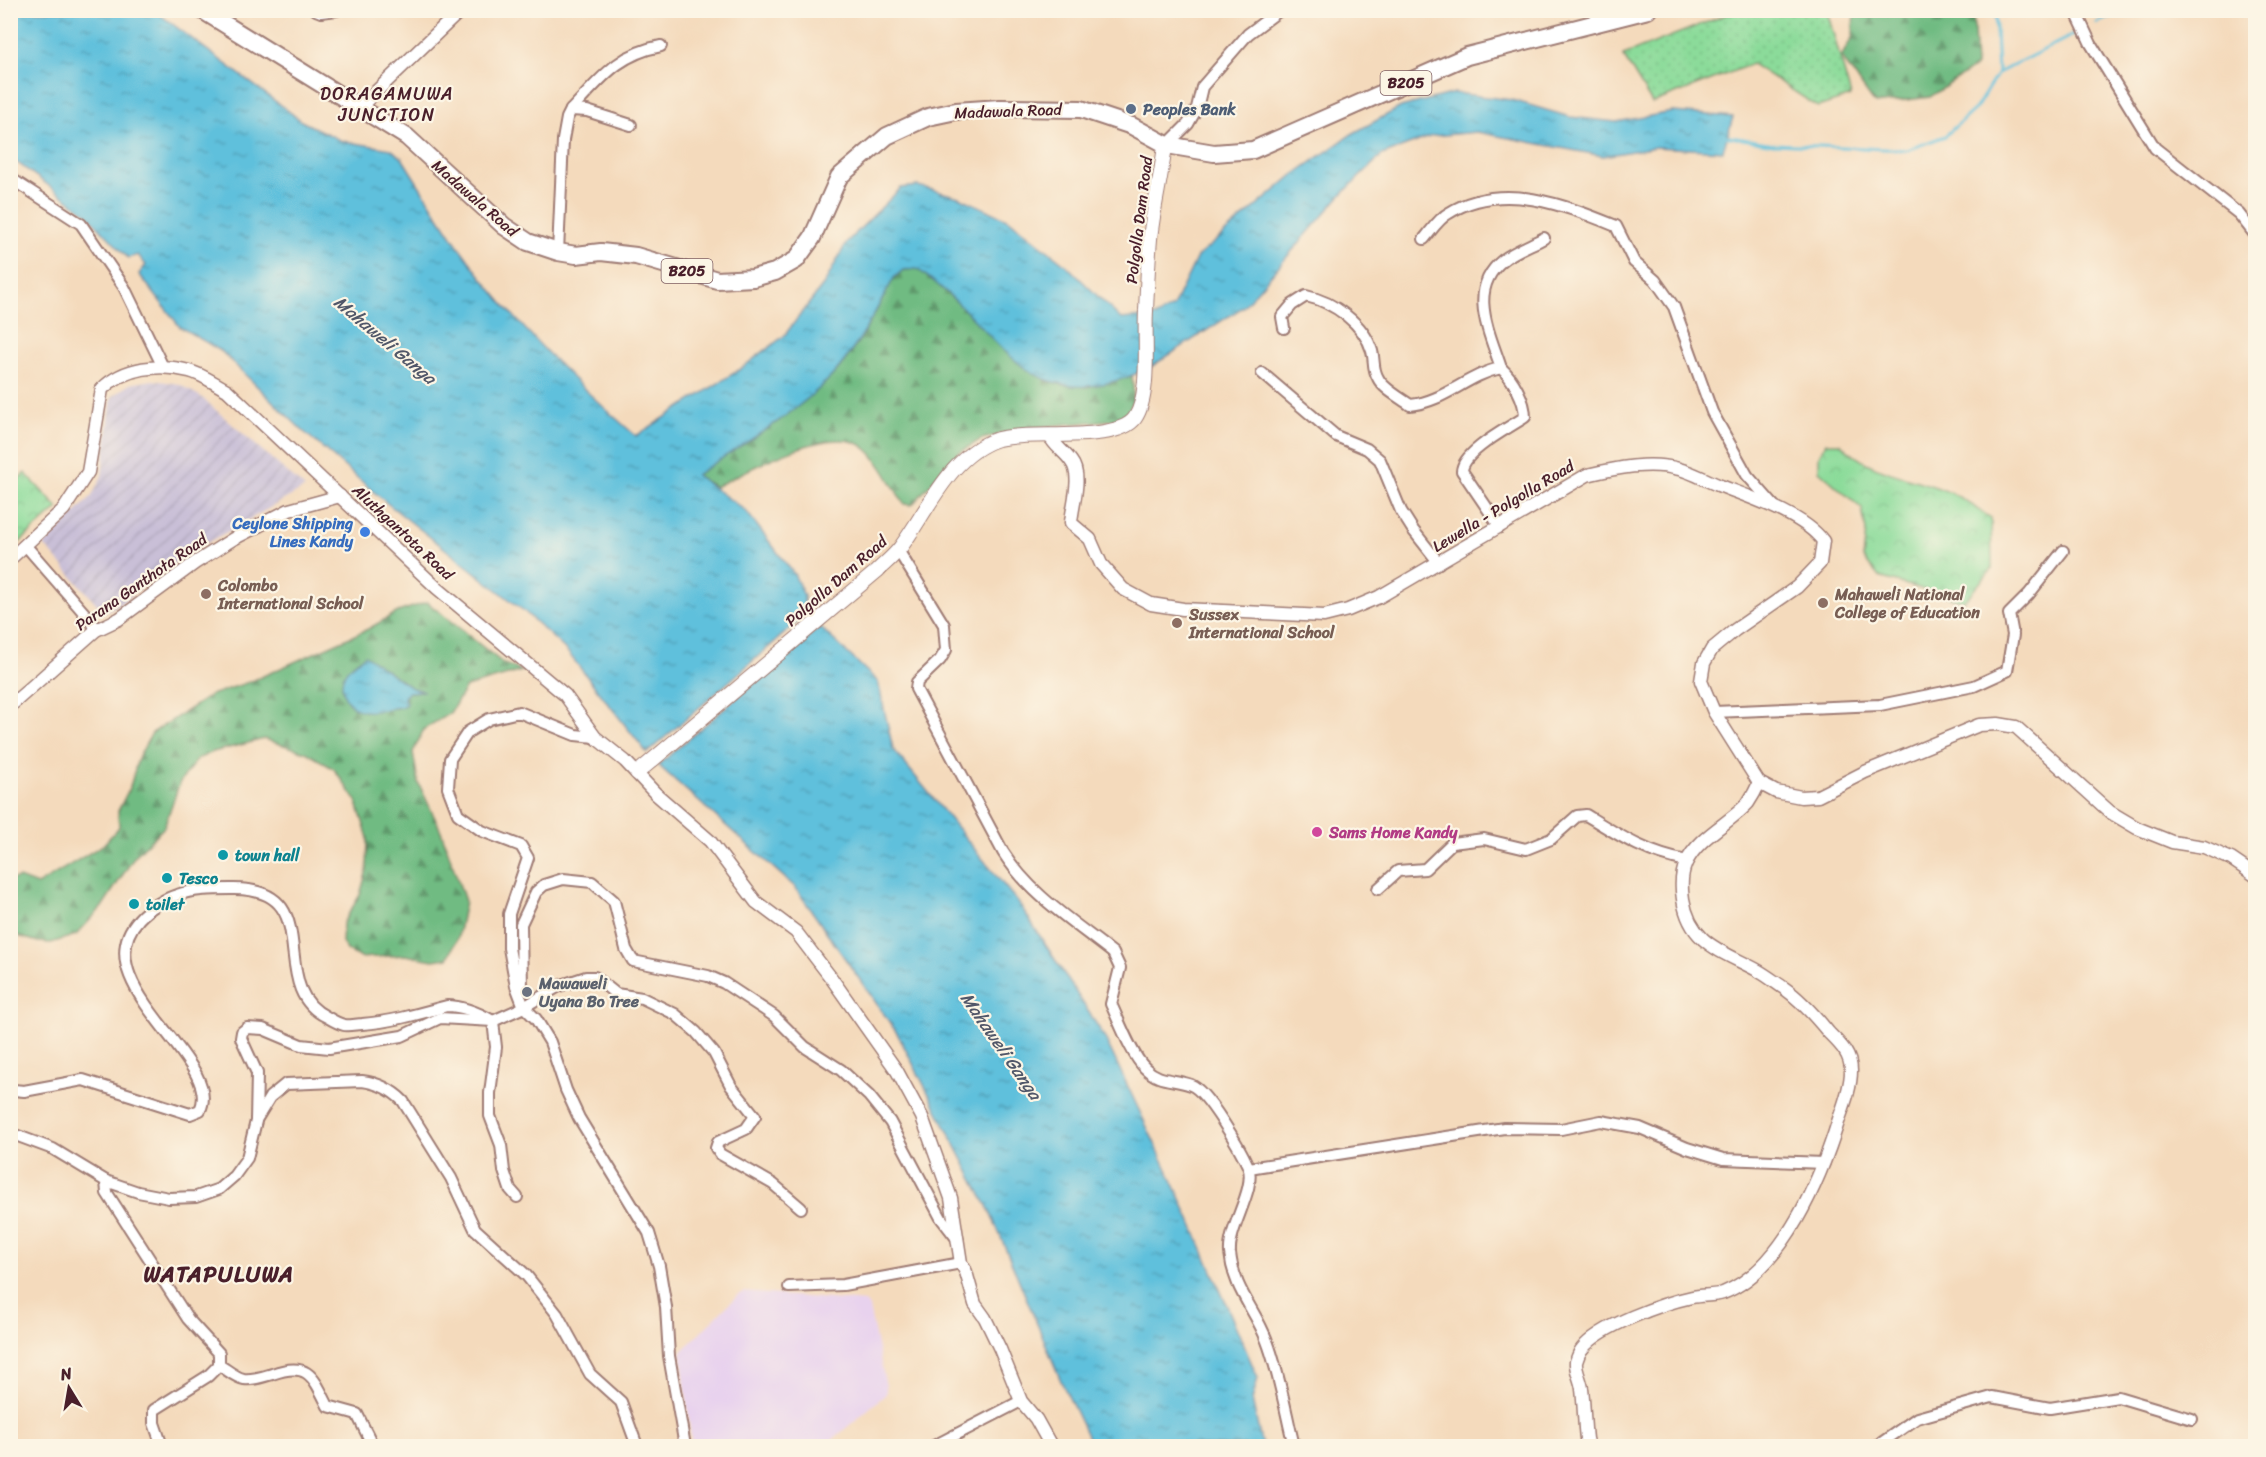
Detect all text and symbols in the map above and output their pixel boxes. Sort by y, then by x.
road number: B205 [1380,71,1432,95]
district label: DORAGAMUWA JUNCTION [320,78,454,131]
street label: Madawala Road [954,95,1064,127]
place label: Peoples Bank [1143,95,1236,124]
marker: Peoples Bank [1124,102,1138,116]
street label: Madawala Road [425,152,526,245]
street label: Polgolla Dam Road [1117,153,1161,285]
road number: B205 [662,259,712,283]
water label: Mahaweli Ganga [326,287,445,394]
street label: Lewella - Polgolla Road [1426,451,1581,560]
street label: Aluthgantota Road [344,476,462,589]
place label: Ceylone Shipping Lines Kandy [231,509,354,556]
street label: Parana Ganthota Road [69,524,215,639]
marker: Ceylone Shipping Lines Kandy [358,525,372,539]
street label: Polgolla Dam Road [778,527,895,634]
place label: Colombo International School [217,571,365,618]
place label: Mahaweli National College of Education [1834,580,1980,627]
marker: Colombo International School [199,587,213,601]
marker: Mahaweli National College of Education [1816,596,1830,610]
place label: Sussex International School [1188,600,1336,647]
marker: Sussex International School [1170,616,1184,630]
place label: Sams Home Kandy [1328,818,1458,847]
marker: Sams Home Kandy [1310,825,1324,839]
place label: town hall [235,841,301,870]
marker: town hall [216,848,230,862]
place label: Tesco [179,864,219,893]
marker: Tesco [160,871,174,885]
place label: toilet [146,890,186,919]
marker: toilet [127,897,141,911]
place label: Mawaweli Uyana Bo Tree [538,969,640,1016]
marker: Mawaweli Uyana Bo Tree [520,985,534,999]
water label: Mahaweli Ganga [952,985,1051,1108]
district label: WATAPULUWA [144,1255,294,1294]
north arrow [39,1358,99,1418]
text: N [57,1358,75,1389]

